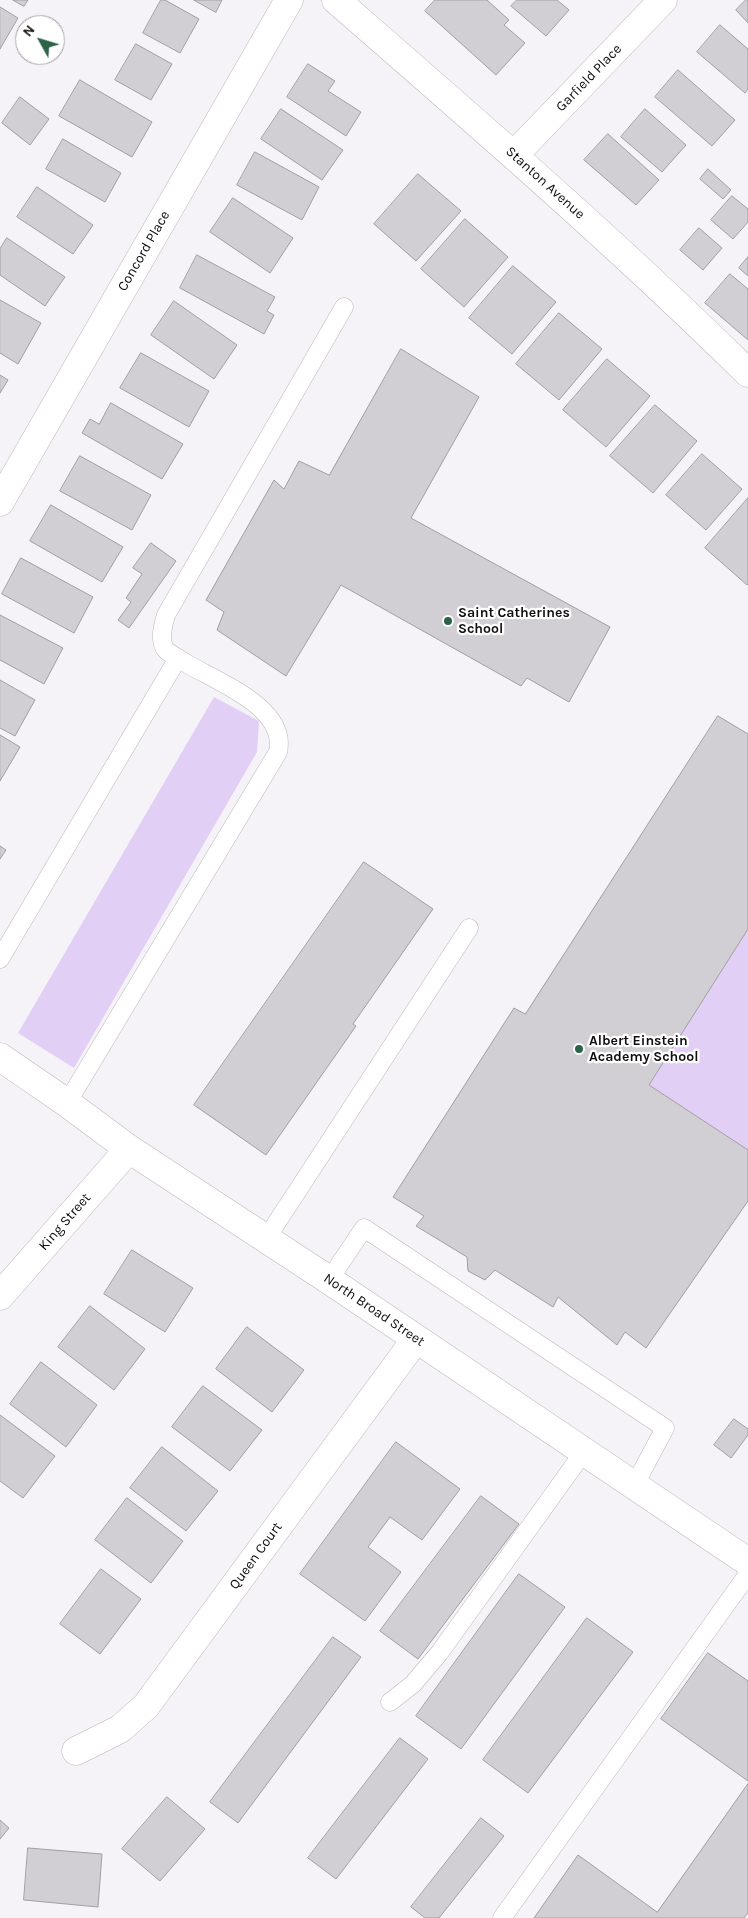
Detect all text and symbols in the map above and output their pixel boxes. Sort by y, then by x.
north arrow [15,15,65,65]
text: N [19,22,38,40]
street label: Garfield Place [553,41,625,115]
street label: Stanton Avenue [502,143,588,223]
street label: Concord Place [114,208,174,294]
place label: Saint Catherines School [458,605,570,638]
marker: Saint Catherines School [442,615,454,627]
place label: Albert Einstein Academy School [589,1033,698,1066]
marker: Albert Einstein Academy School [573,1043,585,1055]
street label: King Street [35,1190,95,1254]
street label: North Broad Street [320,1270,428,1350]
street label: Queen Court [226,1519,286,1593]

